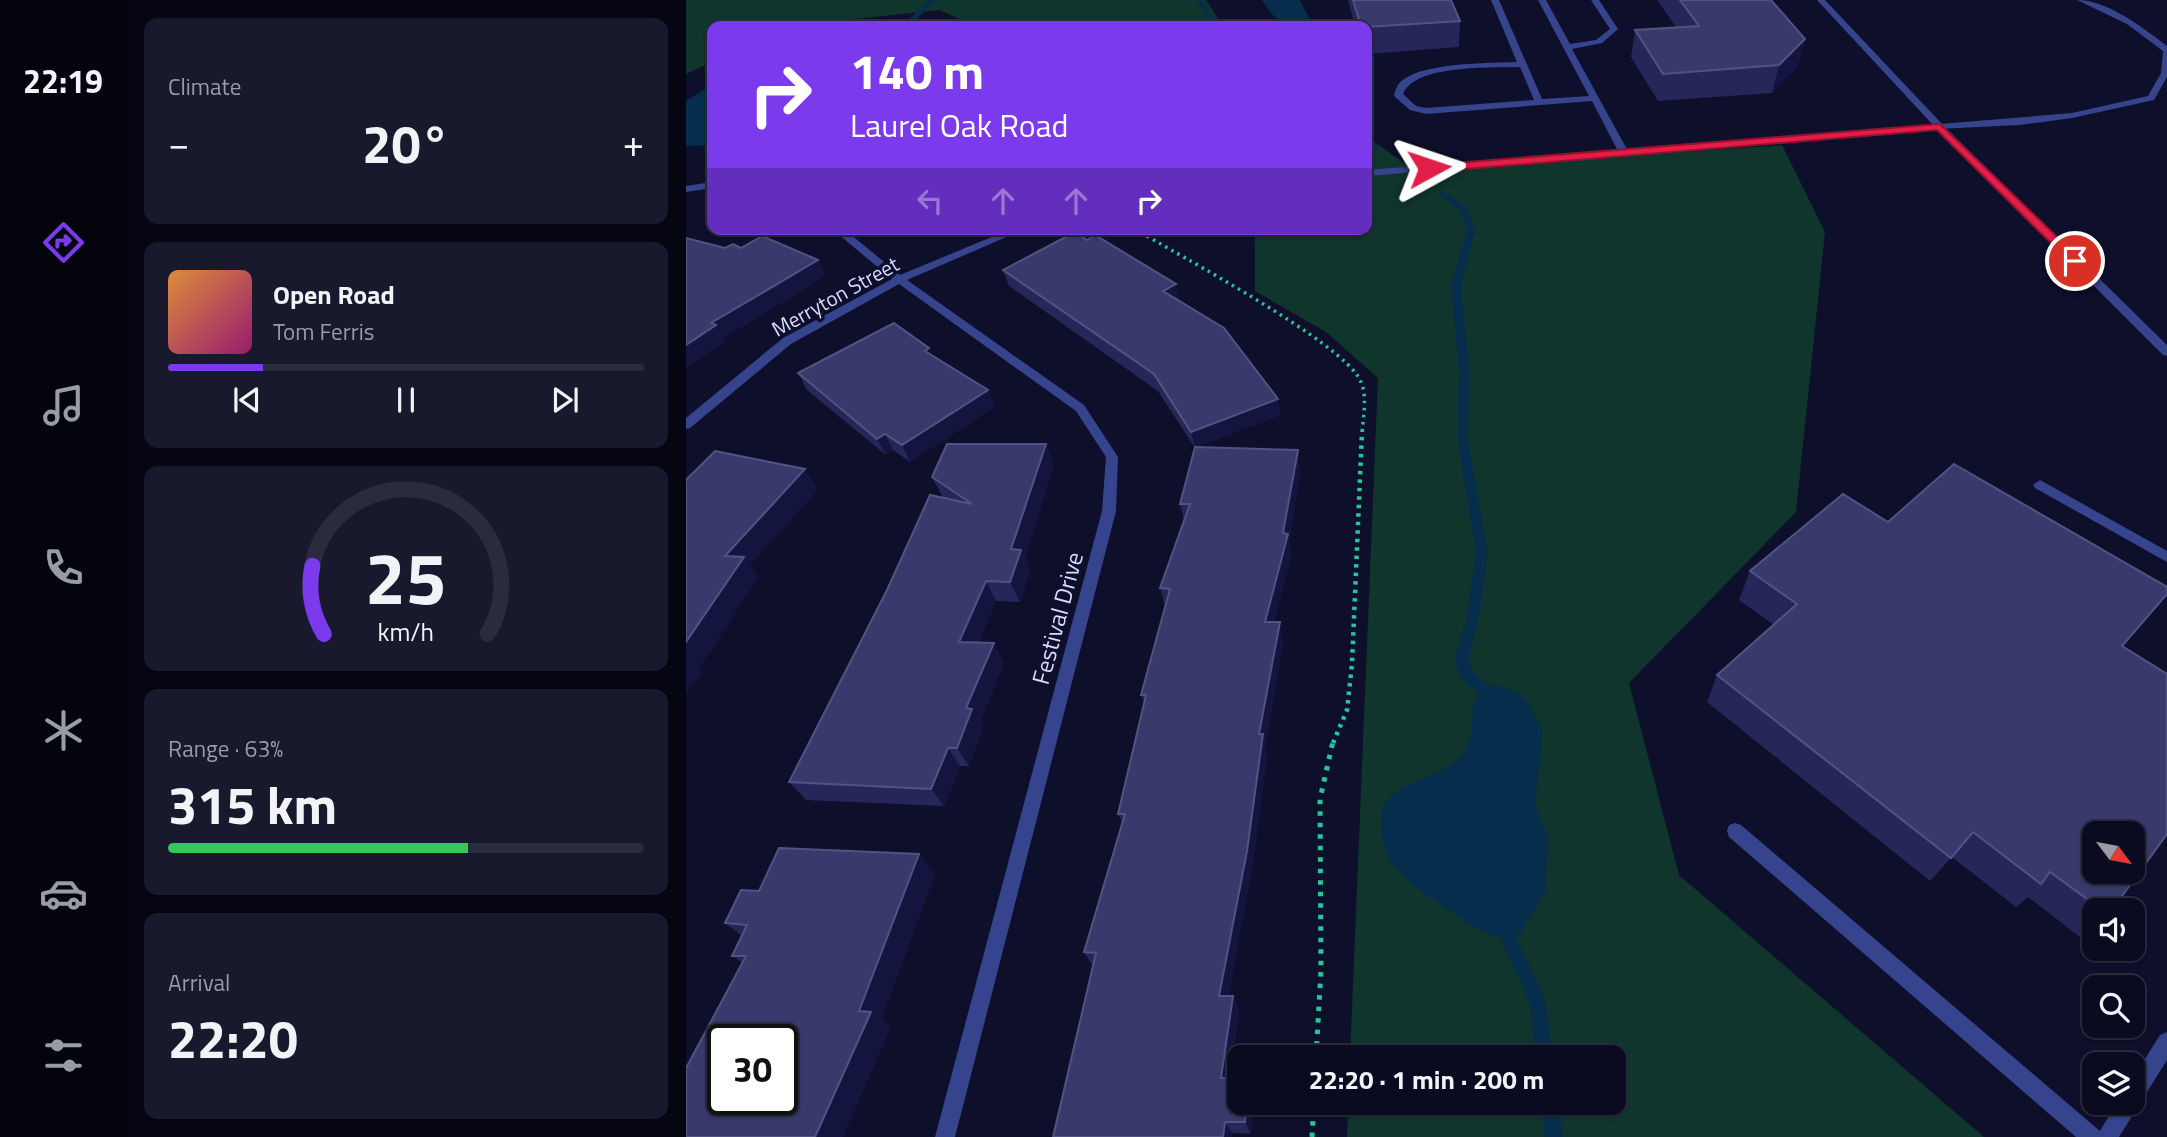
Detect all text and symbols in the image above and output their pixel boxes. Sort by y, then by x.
text: 140 m [850,33,984,108]
icon: right [735,49,826,140]
text: 22:19 [23,57,103,105]
text: Climate [168,69,241,104]
text: Laurel Oak Road [850,101,1069,149]
text: 20° [362,104,450,183]
text: − [168,114,189,172]
text: + [623,114,644,172]
position arrow [1392,131,1466,205]
icon: left [911,182,949,220]
icon: ahead [984,182,1022,220]
icon: ahead [1057,182,1095,220]
icon: right [1130,182,1168,220]
icon: directions [39,218,88,267]
pin [2045,231,2105,291]
icon: arrive [2056,242,2094,280]
street label: Merryton Street [765,247,905,344]
text: Open Road [273,275,395,314]
text: Tom Ferris [273,314,374,349]
icon: music [39,381,88,430]
icon: previous [228,381,266,419]
icon: pause [387,381,425,419]
icon: next [546,381,584,419]
text: 25 [365,523,447,633]
icon: phone [39,543,88,592]
street label: Festival Drive [1022,548,1092,688]
text: km/h [378,613,434,651]
icon: climate [39,706,88,755]
text: Range · 63% [168,731,283,766]
text: 315 km [168,765,337,844]
north arrow [2082,821,2146,884]
map controls [2082,821,2145,1115]
icon: car [39,869,88,918]
button: sound [2082,898,2145,961]
text: Arrival [168,965,230,1000]
button: search [2082,975,2145,1038]
text: 22:20 [168,999,298,1078]
speed limit sign: 30 [707,1024,798,1115]
icon: filters [39,1031,88,1080]
button: layers [2082,1052,2145,1115]
text: 22:20 · 1 min · 200 m [1309,1060,1544,1099]

